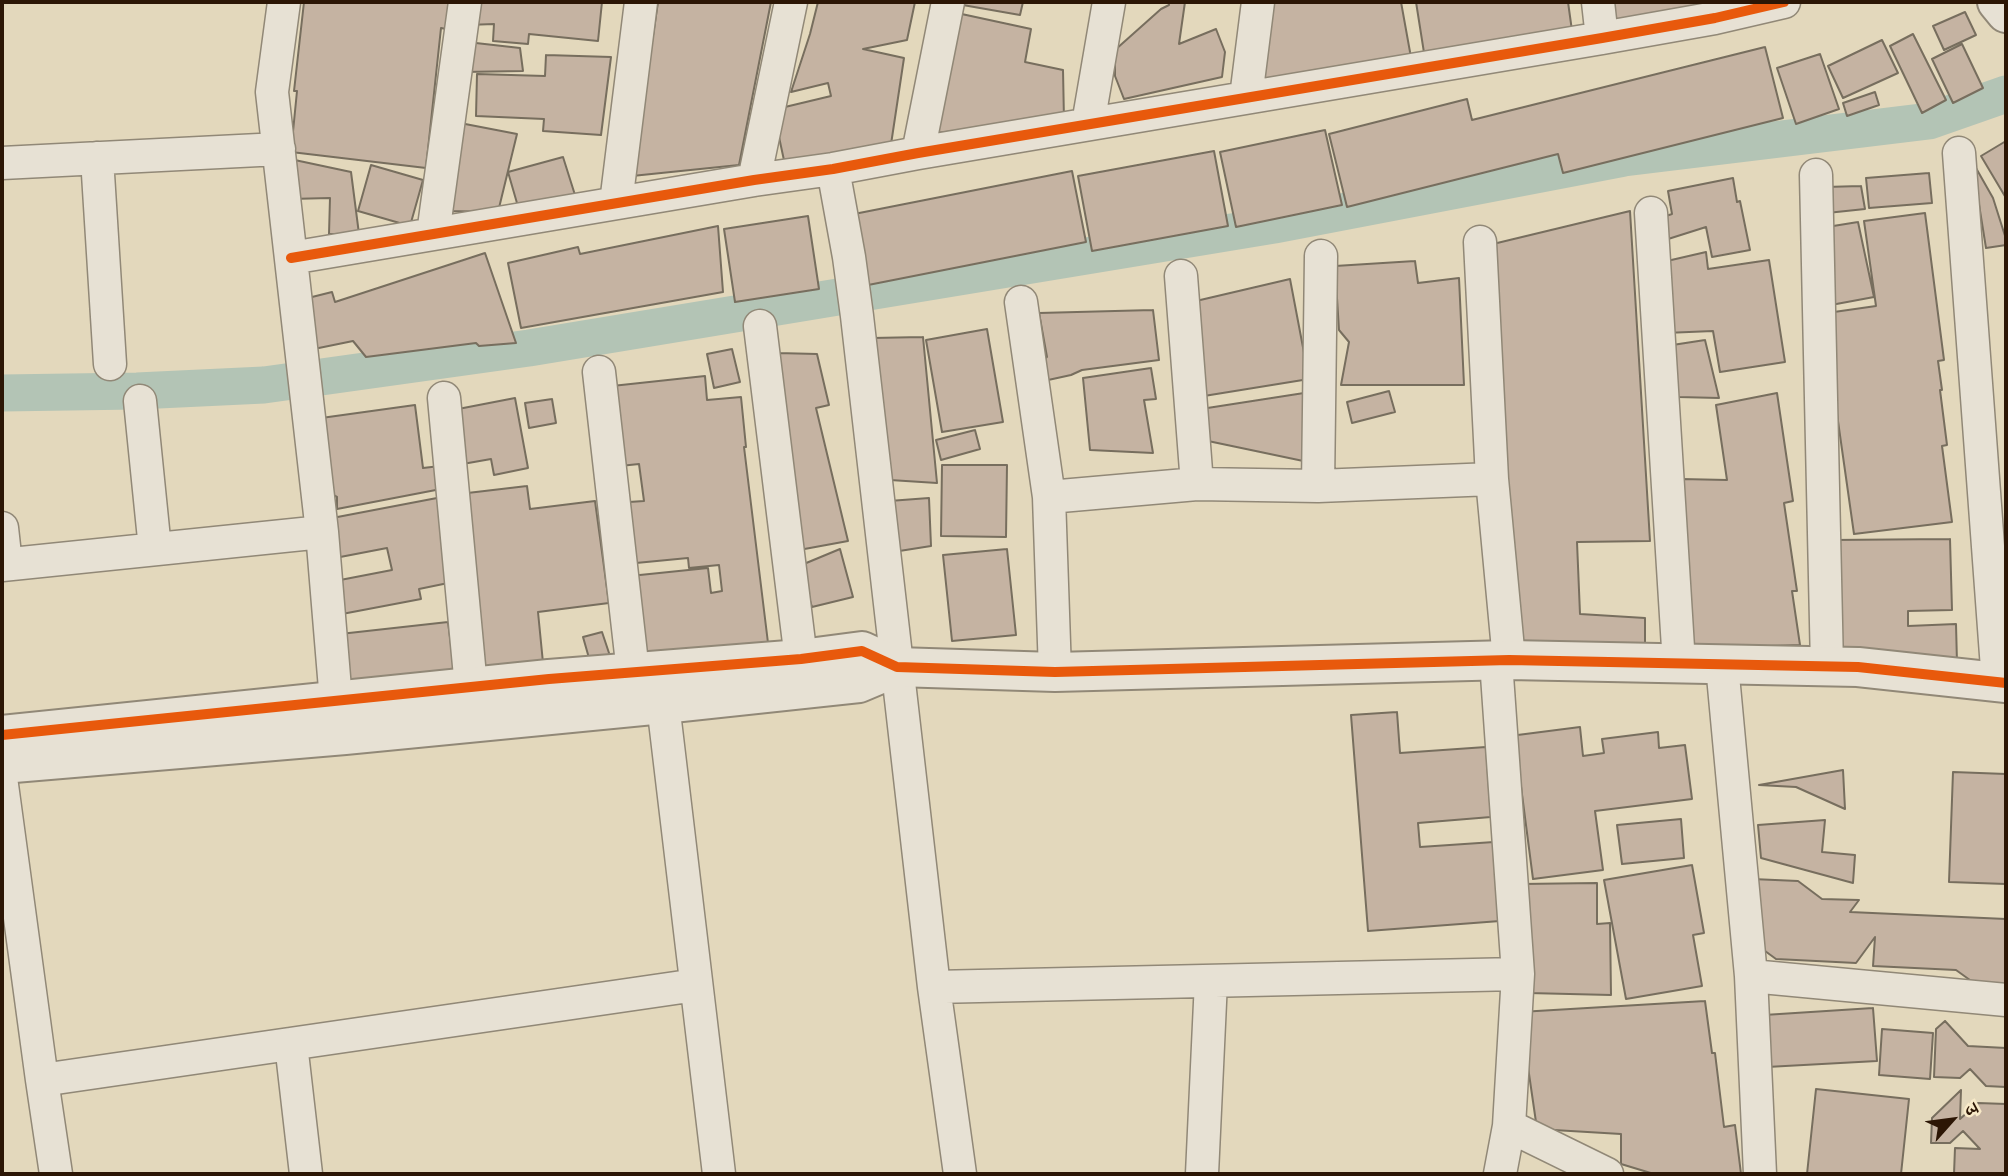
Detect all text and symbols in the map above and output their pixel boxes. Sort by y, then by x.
north arrow [1917,1085,1987,1155]
text: उ [1959,1100,1983,1120]

